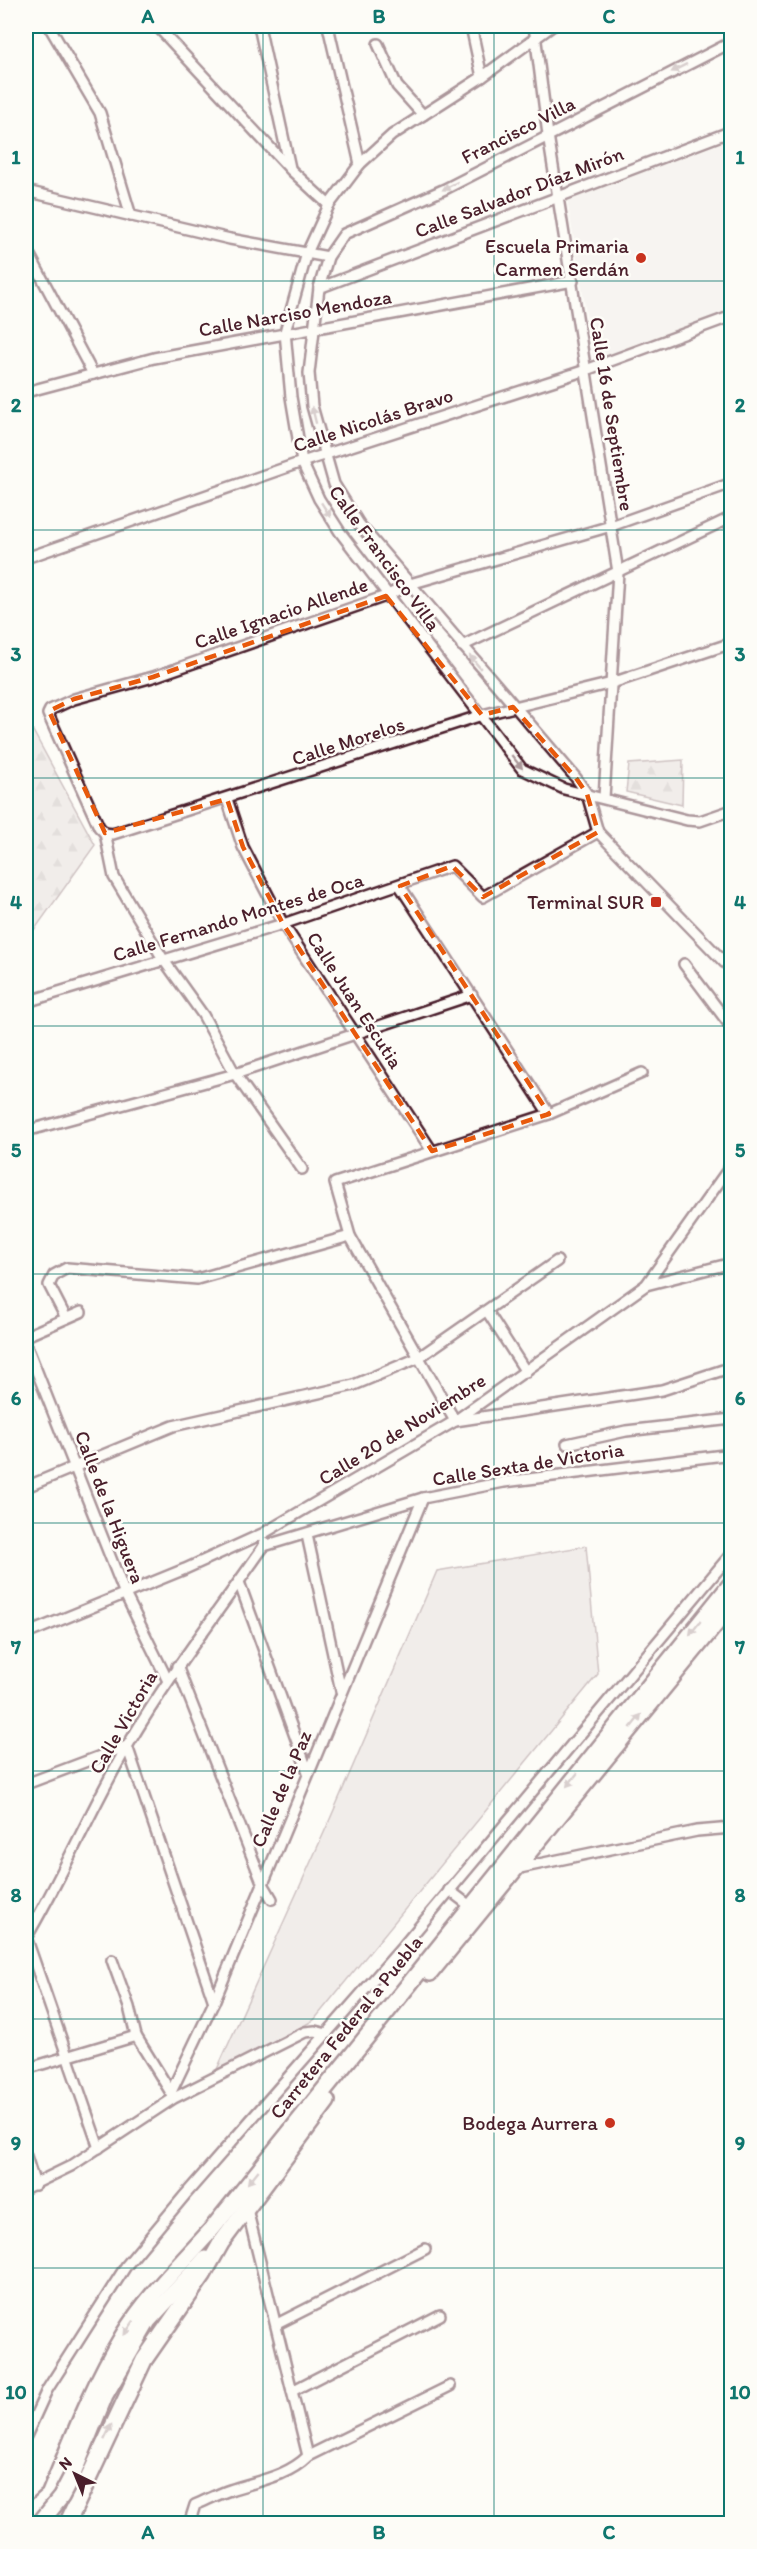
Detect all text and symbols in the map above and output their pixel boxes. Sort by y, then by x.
text: A [141,4,155,28]
text: B [373,4,386,28]
text: C [603,4,616,28]
one-way arrow [671,63,688,73]
street label: Francisco Villa [457,91,579,169]
street label: Calle Salvador Díaz Mirón [411,141,627,243]
text: 1 [11,145,21,169]
text: 1 [735,145,745,169]
one-way arrow [441,181,458,191]
place label: Escuela Primaria Carmen Serdán [485,234,630,281]
marker: Escuela Primaria Carmen Serdán [634,251,648,265]
street label: Calle Narciso Mendoza [197,284,393,342]
street label: Calle 16 de Septiembre [585,315,639,513]
street label: Calle Nicolás Bravo [290,383,456,457]
text: 2 [11,393,22,417]
text: 2 [735,393,746,417]
one-way arrow [309,406,319,424]
street label: Calle Francisco Villa [324,480,446,636]
one-way arrow [320,502,331,518]
street label: Calle Ignacio Allende [191,572,371,654]
text: 3 [11,642,22,666]
text: 3 [735,642,746,666]
one-way arrow [469,654,482,670]
street label: Calle Morelos [289,711,407,771]
one-way arrow [510,754,523,770]
street label: Calle Fernando Montes de Oca [110,867,367,967]
text: 4 [10,890,22,914]
place label: Terminal SUR [527,890,645,914]
text: 4 [734,890,746,914]
marker: Terminal SUR [649,895,663,909]
street label: Calle Juan Escutia [302,927,408,1073]
text: 5 [11,1138,22,1162]
text: 5 [735,1138,746,1162]
street label: Calle 20 de Noviembre [314,1368,490,1490]
text: 6 [11,1386,22,1410]
text: 6 [735,1386,746,1410]
street label: Calle de la Higuera [70,1427,150,1587]
street label: Calle Sexta de Victoria [431,1437,626,1491]
one-way arrow [688,1620,701,1636]
text: 7 [10,1635,21,1659]
text: 7 [734,1635,745,1659]
street label: Calle Victoria [84,1665,163,1778]
one-way arrow [630,1713,643,1729]
street label: Calle de la Paz [246,1727,316,1851]
one-way arrow [566,1772,579,1788]
text: 8 [11,1883,22,1907]
text: 8 [735,1883,746,1907]
street label: Carretera Federal a Puebla [265,1930,428,2124]
place label: Bodega Aurrera [462,2111,599,2135]
marker: Bodega Aurrera [603,2116,617,2130]
text: 9 [11,2131,21,2155]
text: 9 [735,2131,745,2155]
one-way arrow [247,2170,259,2185]
one-way arrow [123,2319,135,2335]
text: 10 [5,2380,27,2404]
text: 10 [729,2380,751,2404]
one-way arrow [104,2424,113,2441]
north arrow [45,2444,105,2504]
text: N [55,2453,76,2474]
text: A [141,2520,155,2544]
text: B [373,2520,386,2544]
text: C [603,2520,616,2544]

